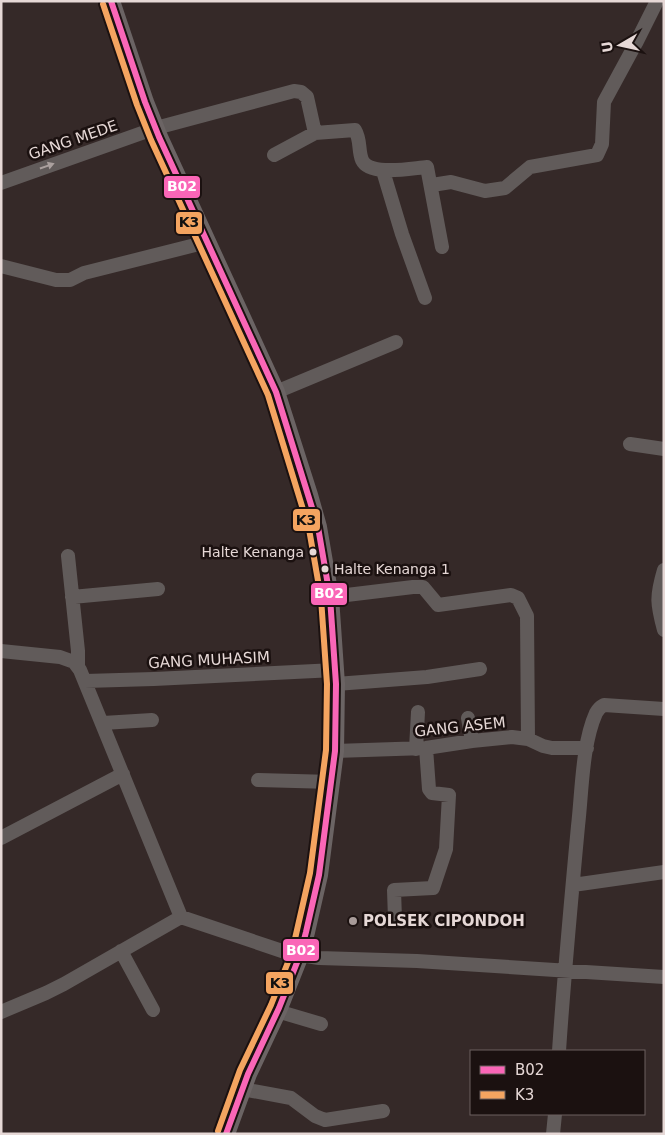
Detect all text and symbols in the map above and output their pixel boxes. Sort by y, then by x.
north arrow [595,20,645,70]
text: U [598,40,616,54]
street label: GANG MEDE [26,116,120,164]
one-way arrow [40,162,55,170]
line badge: B02 [163,175,201,199]
text: B02 [167,178,197,194]
line badge: K3 [175,211,203,235]
text: K3 [179,214,199,230]
line badge: K3 [292,508,321,532]
text: K3 [296,512,316,528]
place label: Halte Kenanga [202,544,304,560]
marker: Halte Kenanga [308,547,318,557]
place label: Halte Kenanga 1 [334,561,450,577]
marker: Halte Kenanga 1 [320,564,330,574]
line badge: B02 [310,582,348,606]
text: B02 [314,585,344,601]
street label: GANG MUHASIM [148,648,270,672]
street label: GANG ASEM [413,713,507,741]
place label: POLSEK CIPONDOH [363,912,525,930]
marker: POLSEK CIPONDOH [347,915,359,927]
line badge: B02 [282,938,320,962]
text: B02 [286,942,316,958]
line badge: K3 [265,971,294,995]
text: K3 [270,975,290,991]
legend [470,1050,645,1115]
text: B02 [515,1061,544,1079]
text: K3 [515,1086,534,1104]

